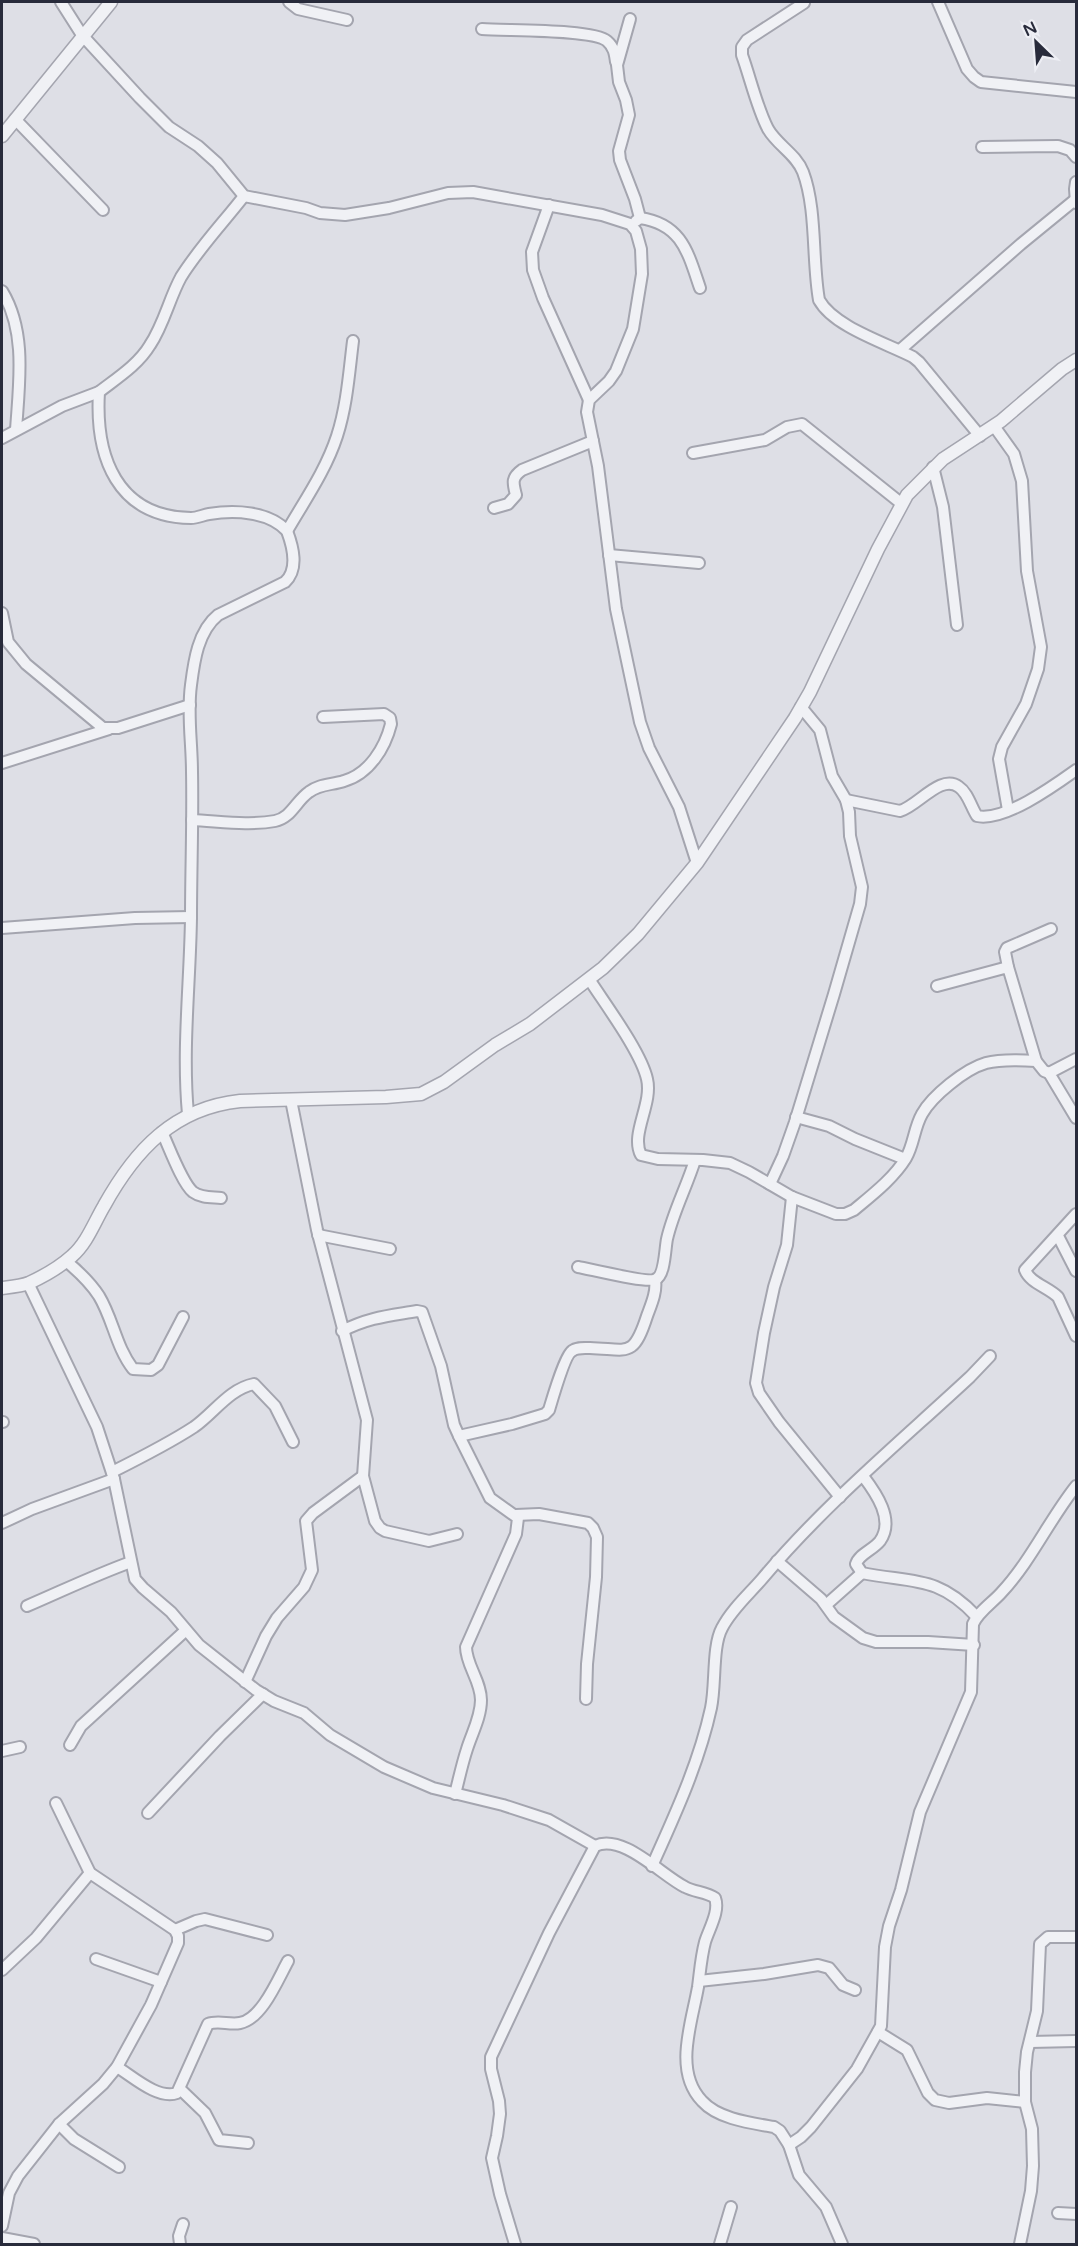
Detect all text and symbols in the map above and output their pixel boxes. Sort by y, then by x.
north arrow [1006,12,1066,72]
text: N [1020,18,1040,41]

